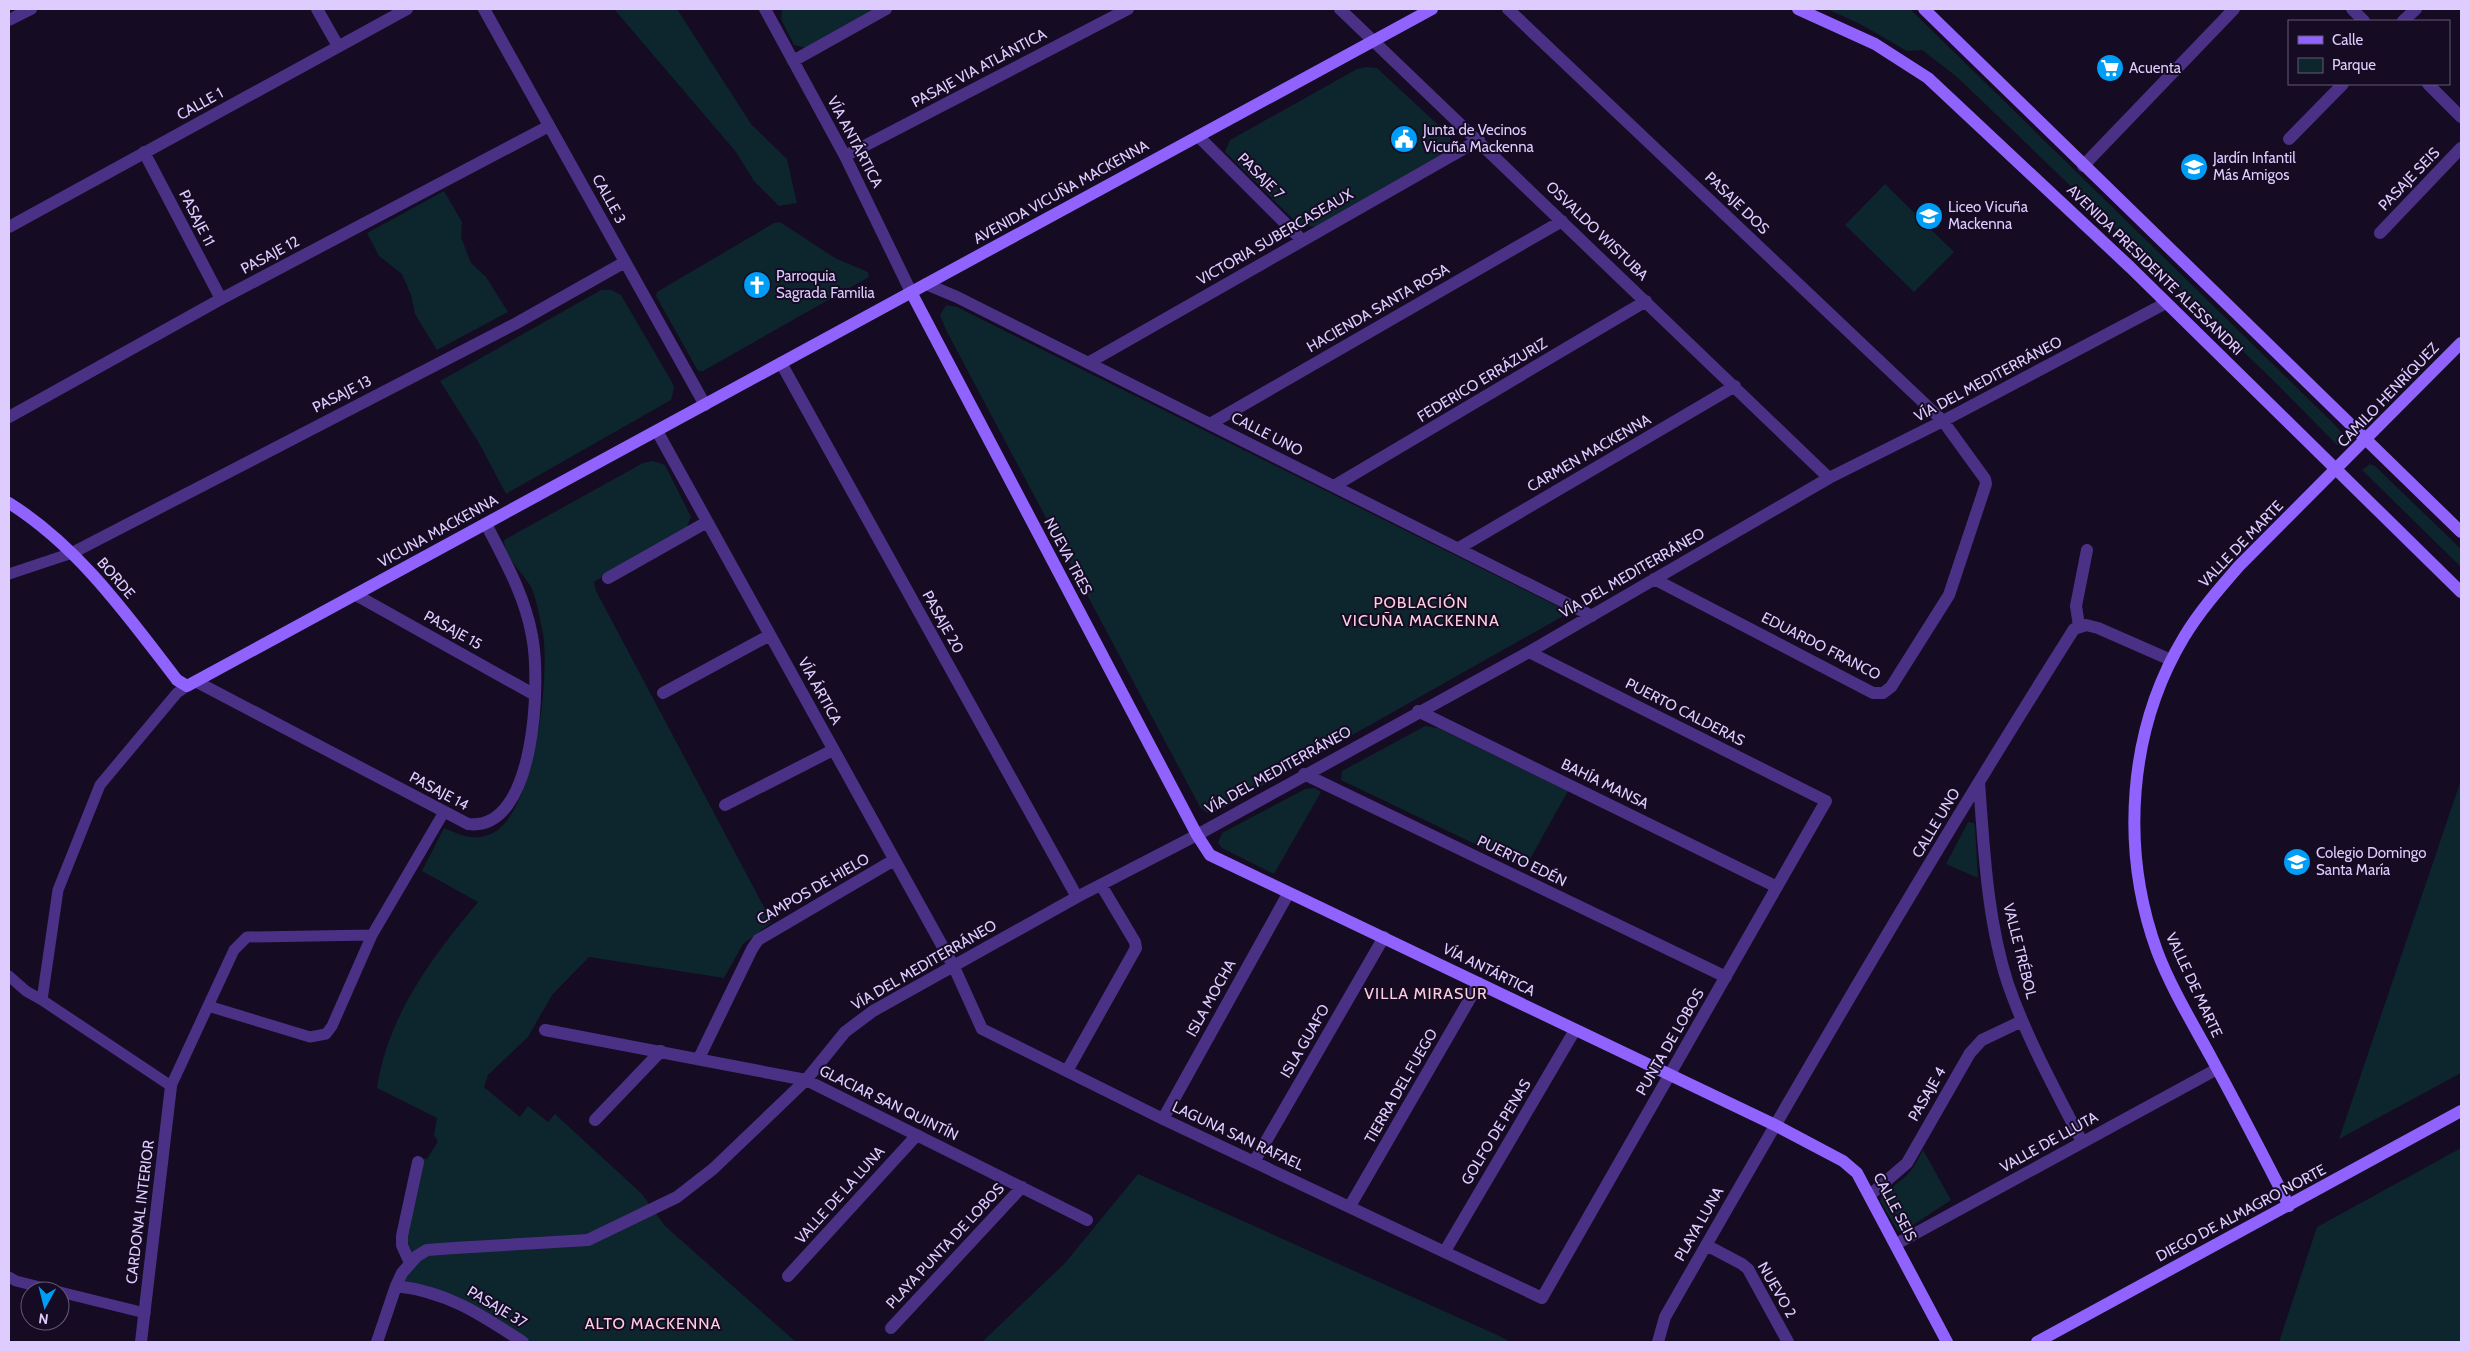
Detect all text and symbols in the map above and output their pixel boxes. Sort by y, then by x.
legend [2288,20,2450,85]
street label: PASAJE VIA ATLÁNTICA [908,24,1050,111]
text: Calle [2332,31,2363,49]
supermarket icon: Acuenta [2095,53,2125,83]
text: Parque [2332,56,2376,74]
place label: Acuenta [2129,59,2182,77]
street label: CALLE 1 [174,84,226,124]
street label: VÍA ANTÁRTICA [823,93,888,191]
place label: Junta de Vecinos Vicuña Mackenna [1422,121,1535,156]
public building icon: Junta de Vecinos Vicuña Mackenna [1389,124,1419,154]
street label: AVENIDA VICUÑA MACKENNA [970,136,1152,248]
street label: PASAJE SEIS [2375,144,2444,214]
street label: PASAJE 7 [1234,149,1288,203]
place label: Jardín Infantil Más Amigos [2212,149,2296,184]
school or university icon: Jardín Infantil Más Amigos [2179,152,2209,182]
street label: PASAJE DOS [1701,168,1773,238]
street label: CALLE 3 [588,171,630,227]
street label: OSVALDO WISTUBA [1542,178,1652,285]
street label: AVENIDA PRESIDENTE ALESSANDRI [2063,181,2247,359]
street label: VICTORIA SUBERCASEAUX [1194,185,1356,289]
street label: PASAJE 11 [175,187,219,249]
place label: Liceo Vicuña Mackenna [1948,198,2029,233]
school or university icon: Liceo Vicuña Mackenna [1914,201,1944,231]
street label: PASAJE 12 [238,232,302,278]
street label: HACIENDA SANTA ROSA [1303,259,1453,356]
place label: Parroquia Sagrada Familia [776,267,875,302]
church icon: Parroquia Sagrada Familia [742,270,772,300]
street label: VÍA DEL MEDITERRÁNEO [1911,332,2065,426]
street label: FEDERICO ERRÁZURIZ [1413,333,1551,426]
street label: CAMILO HENRÍQUEZ [2333,338,2443,451]
street label: PASAJE 13 [310,372,374,416]
street label: CALLE UNO [1228,408,1306,460]
street label: CARMEN MACKENNA [1524,410,1655,496]
street label: VICUNA MACKENNA [375,490,502,571]
street label: VALLE DE MARTE [2195,497,2287,591]
street label: NUEVA TRES [1040,514,1096,598]
street label: VÍA DEL MEDITERRÁNEO [1556,523,1708,622]
street label: BORDE [93,554,139,602]
street label: PASAJE 20 [918,587,968,657]
district label: POBLACIÓN VICUÑA MACKENNA [1342,593,1500,630]
street label: PASAJE 15 [421,607,485,653]
street label: EDUARDO FRANCO [1758,608,1884,684]
street label: VÍA ÁRTICA [794,654,847,728]
street label: PUERTO CALDERAS [1622,674,1748,750]
street label: VÍA DEL MEDITERRÁNEO [1201,721,1354,818]
street label: BAHÍA MANSA [1558,754,1653,813]
street label: PASAJE 14 [406,768,472,814]
street label: CALLE UNO [1908,785,1964,861]
street label: PUERTO EDÉN [1474,831,1570,890]
place label: Colegio Domingo Santa María [2316,844,2427,879]
school or university icon: Colegio Domingo Santa María [2282,847,2312,877]
street label: CAMPOS DE HIELO [754,849,872,929]
street label: VALLE TRÉBOL [1999,901,2042,1001]
street label: VÍA DEL MEDITERRÁNEO [848,915,1000,1014]
street label: VALLE DE MARTE [2162,930,2226,1040]
street label: VÍA ANTÁRTICA [1440,939,1539,1001]
street label: ISLA MOCHA [1182,956,1240,1040]
district label: VILLA MIRASUR [1364,984,1488,1003]
street label: PUNTA DE LOBOS [1632,985,1708,1099]
street label: ISLA GUAFO [1277,1001,1333,1081]
street label: TIERRA DEL FUEGO [1361,1025,1441,1147]
street label: GLACIAR SAN QUINTÍN [817,1061,962,1145]
street label: PASAJE 4 [1904,1063,1950,1124]
street label: GOLFO DE PENAS [1457,1076,1535,1188]
street label: LAGUNA SAN RAFAEL [1169,1098,1307,1175]
street label: VALLE DE LLUTA [1997,1107,2102,1176]
street label: CARDONAL INTERIOR [122,1139,158,1285]
street label: VALLE DE LA LUNA [791,1142,889,1247]
street label: DIEGO DE ALMAGRO NORTE [2153,1161,2329,1265]
street label: CALLE SEIS [1869,1170,1921,1244]
street label: PLAYA PUNTA DE LOBOS [882,1179,1008,1312]
street label: PLAYA LUNA [1671,1183,1728,1264]
street label: NUEVO 2 [1754,1259,1800,1321]
north arrow [20,1281,70,1331]
street label: PASAJE 37 [464,1282,530,1332]
text: N [37,1309,49,1328]
district label: ALTO MACKENNA [585,1314,721,1333]

